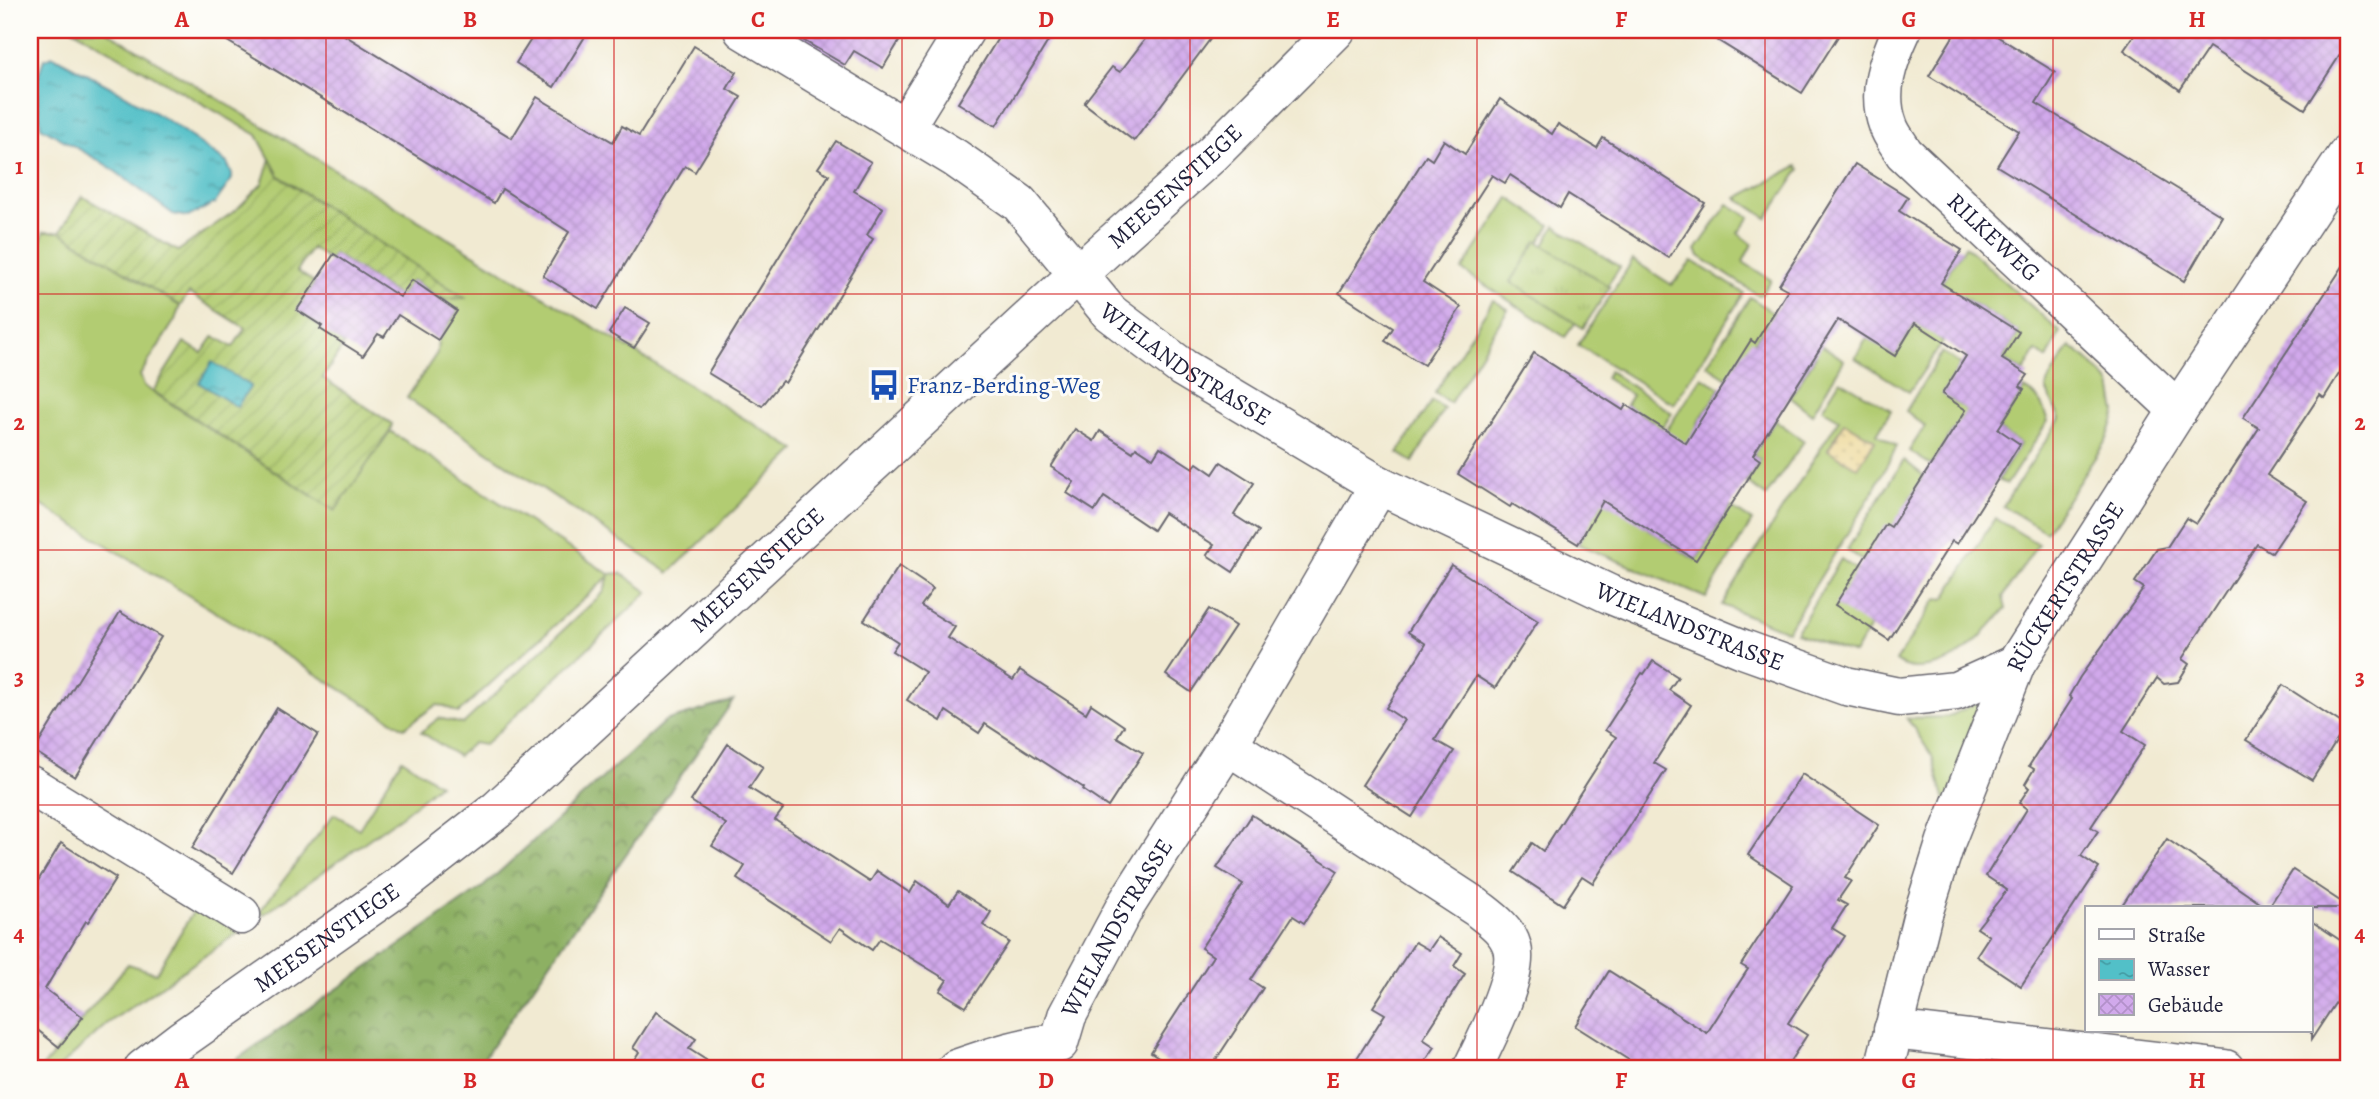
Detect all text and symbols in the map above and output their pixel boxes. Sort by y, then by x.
text: A [174,4,190,35]
text: B [463,4,477,35]
text: C [751,4,765,35]
text: D [1038,4,1054,35]
text: E [1326,4,1340,35]
text: F [1615,4,1628,35]
text: G [1901,4,1917,35]
text: H [2188,4,2206,35]
street label: MEESENSTIEGE [1101,117,1249,256]
text: 1 [15,151,23,182]
text: 1 [2356,151,2364,182]
street label: RILKEWEG [1940,186,2047,289]
street label: WIELANDSTRASSE [1093,294,1277,433]
bus stop icon: Franz-Berding-Weg [867,368,901,402]
place label: Franz-Berding-Weg [907,369,1100,401]
text: 2 [13,407,25,438]
text: 2 [2354,407,2366,438]
street label: RÜCKERTSTRASSE [1998,495,2131,677]
street label: MEESENSTIEGE [684,500,831,640]
street label: WIELANDSTRASSE [1589,574,1788,678]
text: 3 [14,662,24,693]
text: 3 [2355,662,2365,693]
street label: WIELANDSTRASSE [1053,832,1180,1023]
street label: MEESENSTIEGE [247,875,406,1000]
legend [2085,906,2312,1032]
text: 4 [14,918,25,949]
text: 4 [2355,918,2366,949]
text: Straße [2148,921,2206,949]
text: Wasser [2147,955,2210,983]
text: Gebäude [2148,991,2224,1019]
text: A [174,1065,190,1096]
text: B [463,1065,477,1096]
text: C [751,1065,765,1096]
text: D [1038,1065,1054,1096]
text: E [1326,1065,1340,1096]
text: F [1615,1065,1628,1096]
text: G [1901,1065,1917,1096]
text: H [2188,1065,2206,1096]

